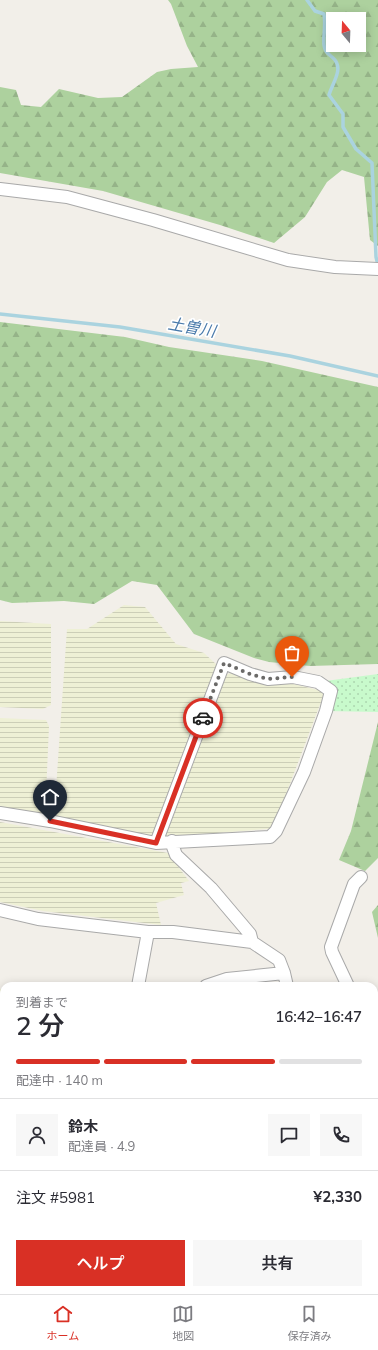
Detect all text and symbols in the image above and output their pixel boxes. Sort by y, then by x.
north arrow [326,12,366,52]
map controls [326,12,366,52]
water label: 土曽川 [167,313,219,341]
pin [275,636,309,677]
icon: bag [281,642,303,664]
courier [183,698,223,738]
icon: car [192,707,214,729]
pin [33,780,67,821]
icon: home [39,786,61,808]
text: 到着まで [16,994,68,1010]
text: 16:42–16:47 [275,1007,362,1026]
text: 2 分 [16,1009,65,1042]
text: 配達中 · 140 m [16,1072,103,1088]
button: person [16,1114,58,1156]
button: chat [268,1114,310,1156]
button: phone [320,1114,362,1156]
text: 鈴木 [68,1117,98,1136]
text: 配達員 · 4.9 [68,1138,135,1154]
text: ¥2,330 [313,1187,362,1206]
text: 注文 #5981 [16,1188,95,1207]
button: ヘルプ [16,1240,185,1286]
button: 共有 [193,1240,362,1286]
tab: ホーム [47,1303,79,1343]
tab: 地図 [172,1303,194,1343]
tab: 保存済み [287,1303,331,1343]

